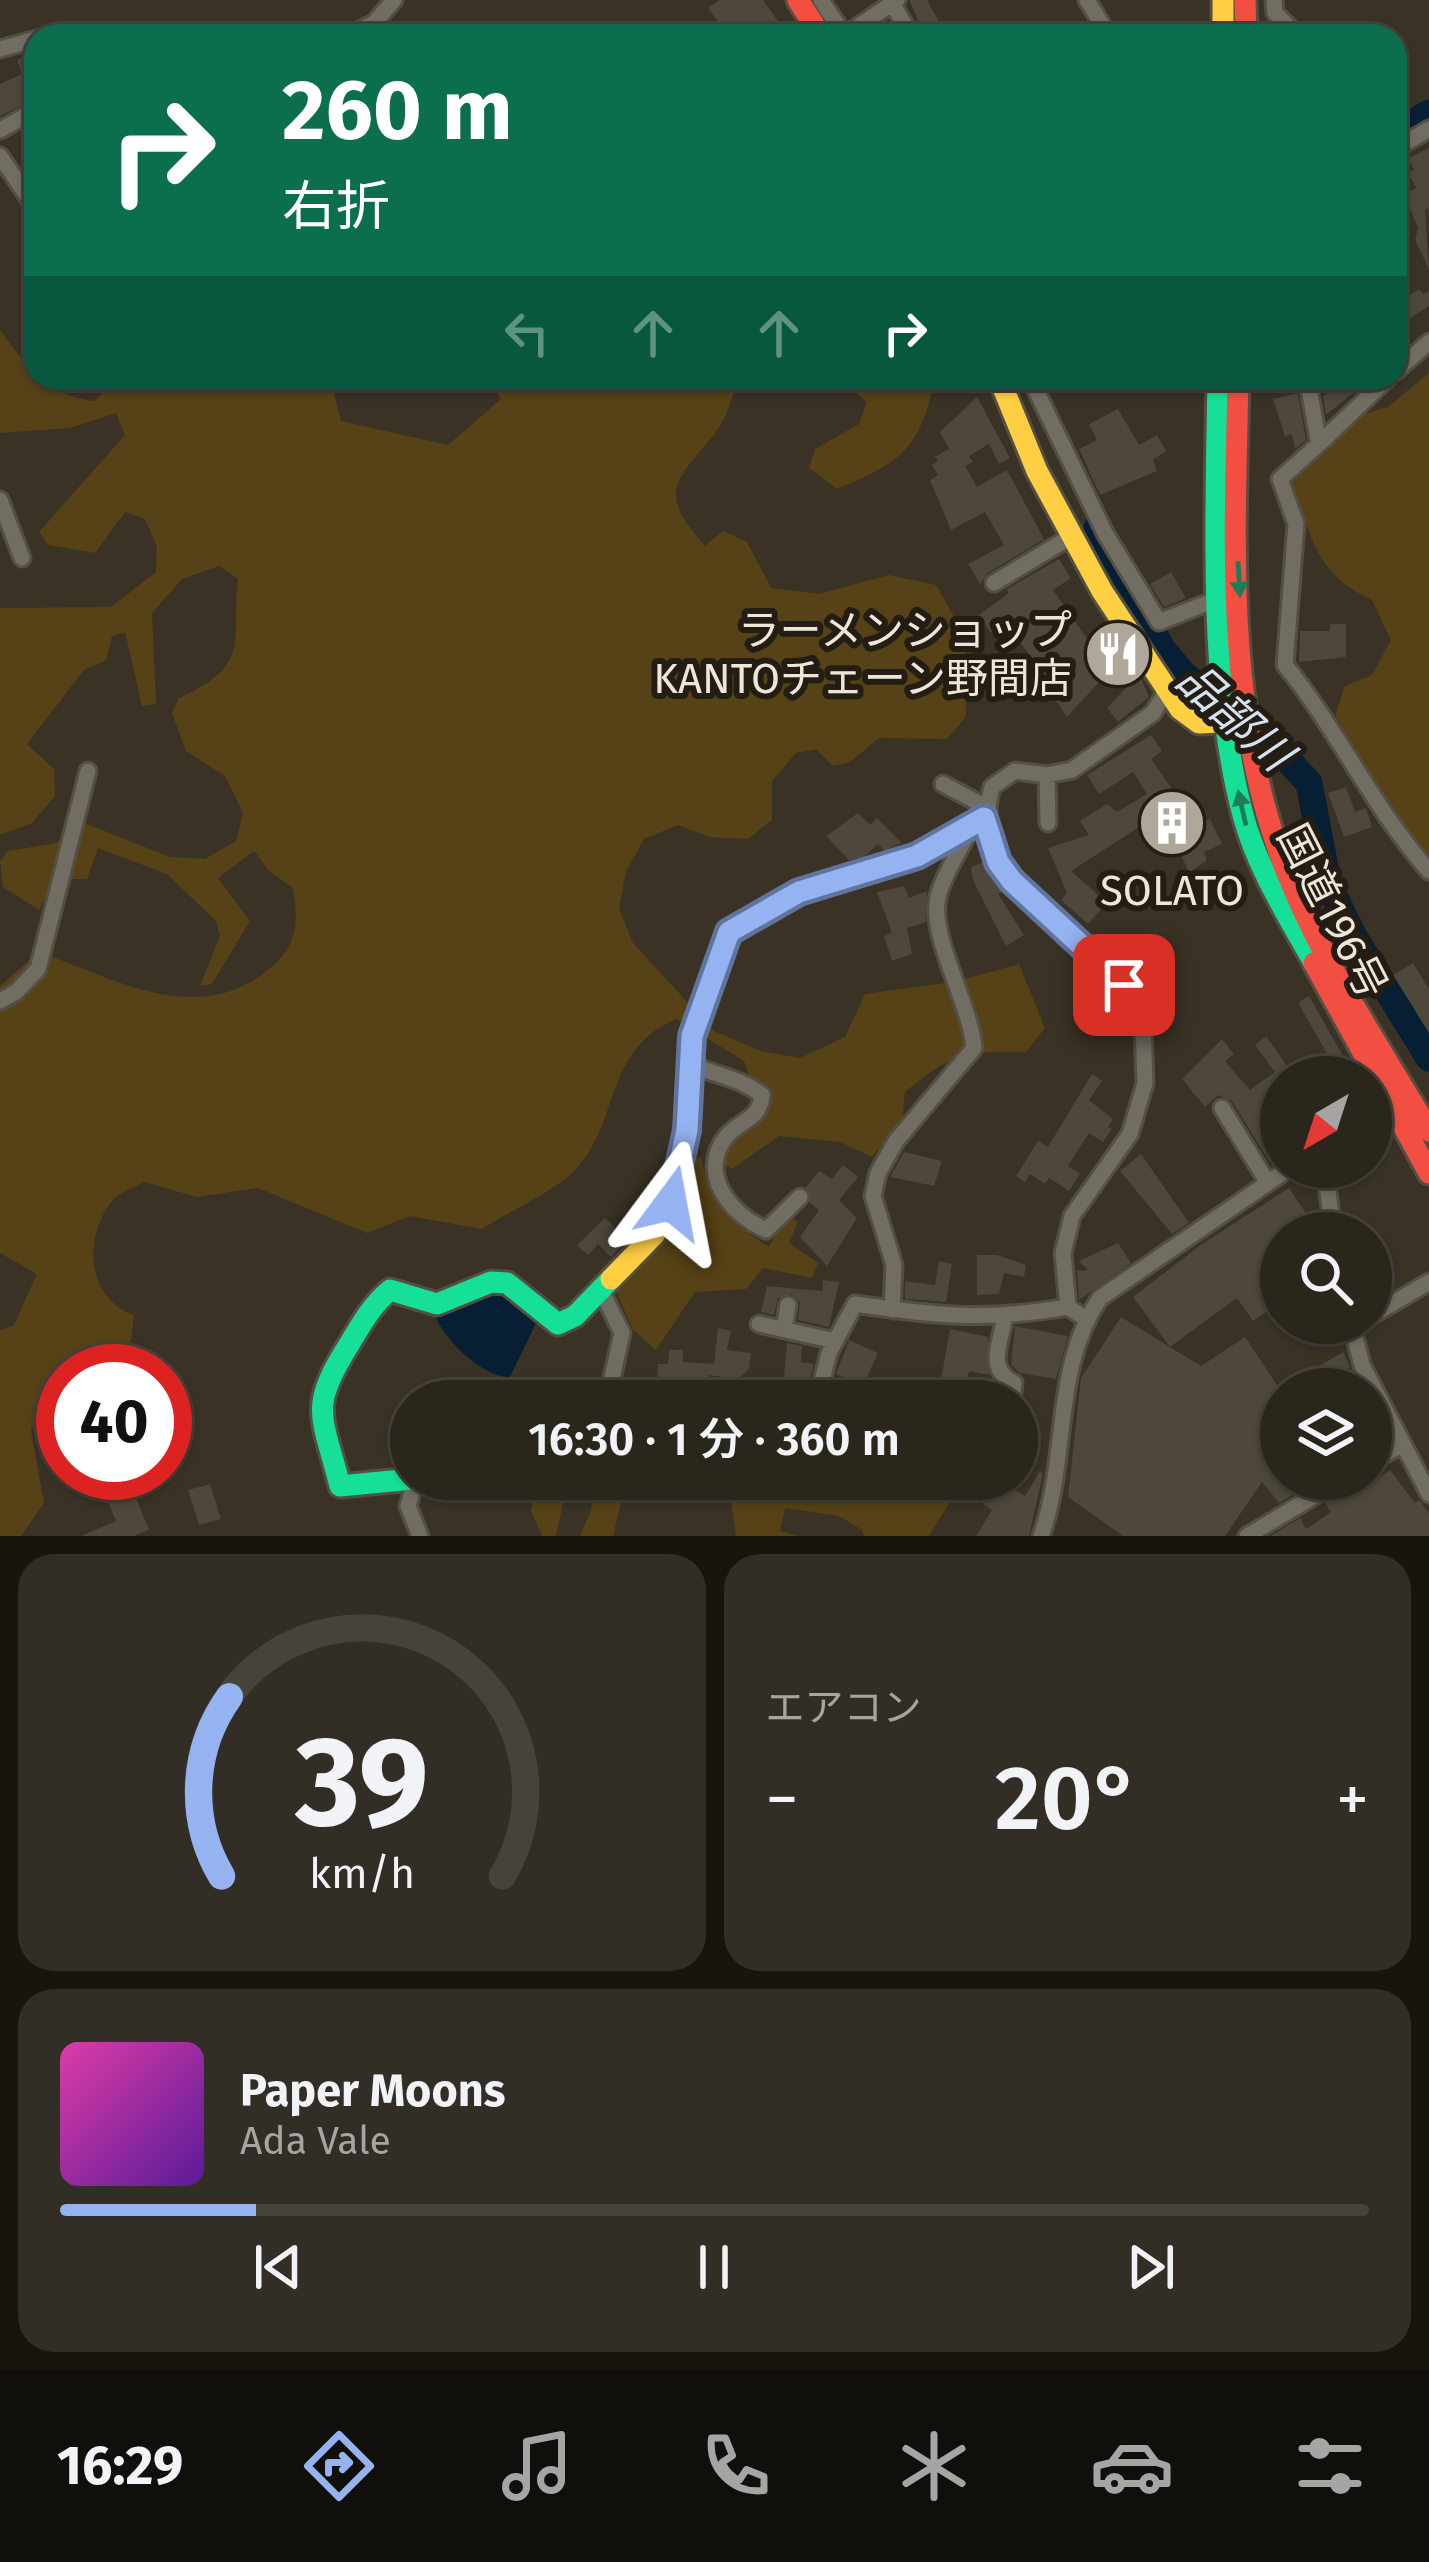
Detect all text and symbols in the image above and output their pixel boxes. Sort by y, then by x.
text: 260 m [282,60,513,161]
icon: right [84,72,240,228]
text: 右折 [282,175,390,239]
icon: left [494,300,560,366]
icon: ahead [620,300,686,366]
icon: ahead [746,300,812,366]
icon: right [872,300,938,366]
one-way arrow [1230,561,1249,599]
place label: ラーメンショップ KANTOチェーン野間店 [653,606,1072,704]
restaurant icon: ラーメンショップ KANTOチェーン野間店 [1083,619,1153,689]
water label: 品部川 [1166,652,1306,785]
building icon: SOLATO [1137,788,1207,858]
one-way arrow [1232,789,1251,827]
street label: 国道196号 [1267,816,1397,1007]
place label: SOLATO [1100,866,1244,916]
pin [1073,934,1175,1036]
icon: arrive [1091,952,1157,1018]
north arrow [1260,1056,1392,1188]
map controls [1260,1056,1392,1500]
position arrow [608,1140,734,1266]
button: search [1260,1212,1392,1344]
speed limit sign: 40 [36,1344,192,1500]
button: layers [1260,1368,1392,1500]
text: 16:30 · 1 分 · 360 m [528,1413,900,1467]
text: エアコン [766,1685,922,1731]
text: 39 [294,1708,428,1858]
text: 20° [995,1745,1140,1853]
text: − [766,1760,799,1839]
text: + [1336,1760,1369,1839]
text: km/h [309,1847,415,1898]
text: Paper Moons [240,2064,505,2118]
text: Ada Vale [240,2118,391,2164]
icon: previous [245,2234,311,2300]
icon: pause [681,2234,747,2300]
icon: next [1118,2234,1184,2300]
icon: directions [297,2424,381,2508]
icon: music [495,2424,579,2508]
icon: phone [694,2424,778,2508]
icon: climate [892,2424,976,2508]
icon: car [1090,2424,1174,2508]
icon: filters [1288,2424,1372,2508]
text: 16:29 [57,2434,183,2498]

